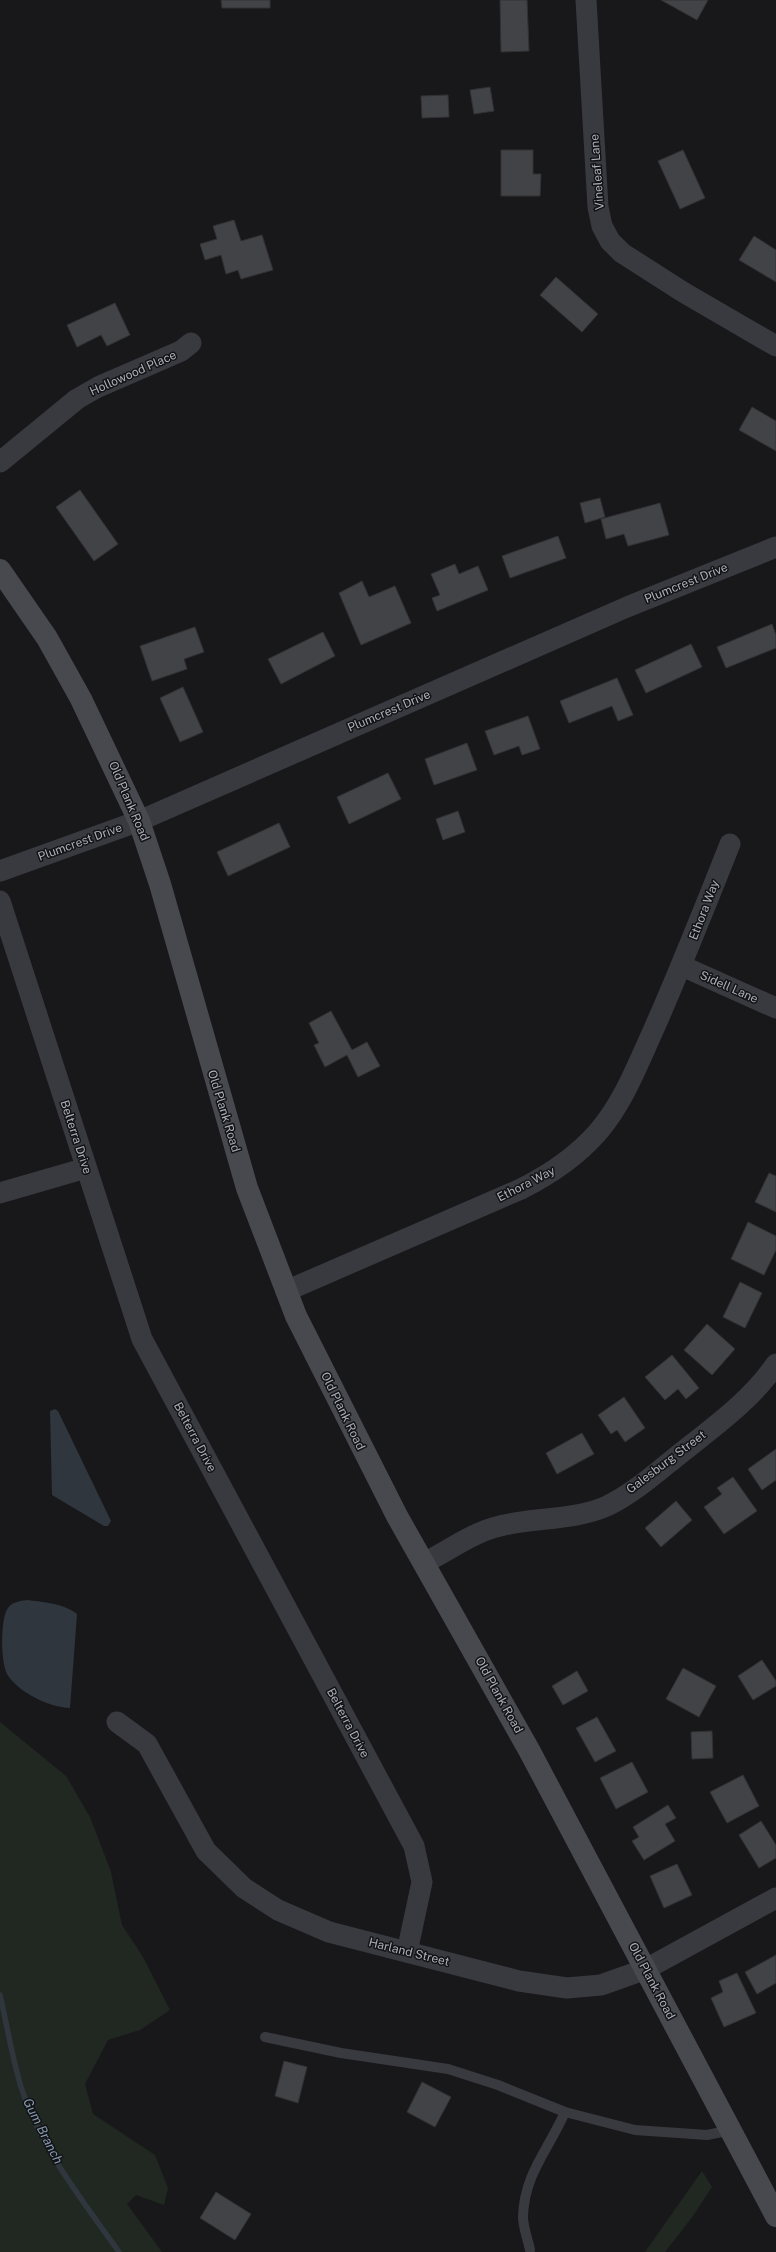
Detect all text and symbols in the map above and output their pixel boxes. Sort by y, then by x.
street label: Vineleaf Lane [587,133,607,210]
street label: Hollowood Place [87,348,179,398]
street label: Plumcrest Drive [642,560,730,606]
street label: Plumcrest Drive [346,687,433,735]
street label: Old Plank Road [106,759,152,843]
street label: Plumcrest Drive [36,820,124,864]
street label: Ethora Way [686,878,722,942]
street label: Sidell Lane [698,968,760,1006]
street label: Old Plank Road [205,1068,243,1154]
street label: Belterra Drive [57,1098,95,1176]
street label: Ethora Way [495,1163,558,1205]
street label: Old Plank Road [318,1370,368,1452]
street label: Belterra Drive [171,1400,219,1474]
street label: Galesburg Street [624,1427,709,1496]
street label: Old Plank Road [472,1654,526,1736]
street label: Belterra Drive [324,1686,372,1760]
street label: Harland Street [367,1935,451,1969]
street label: Old Plank Road [626,1940,678,2022]
water label: Gum Branch [20,2096,66,2166]

